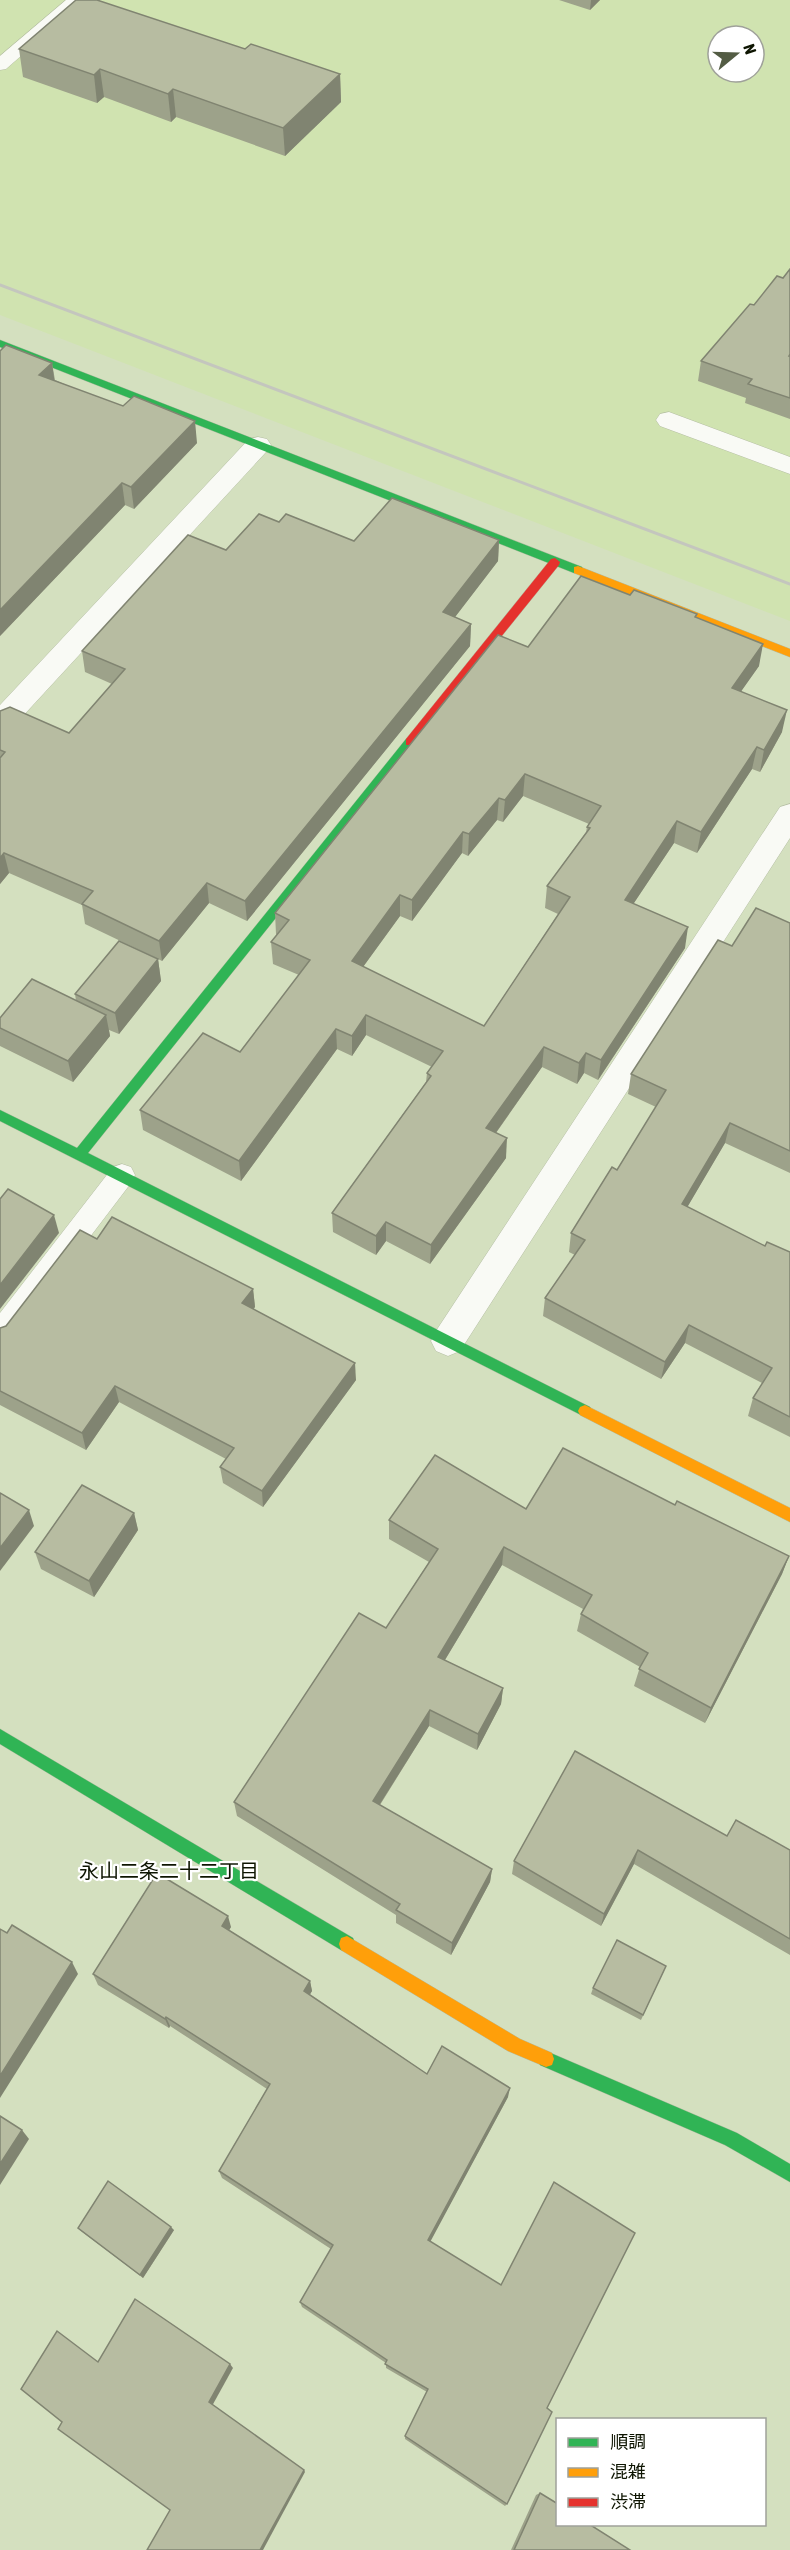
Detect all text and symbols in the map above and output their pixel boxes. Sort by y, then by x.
north arrow [706,24,766,84]
text: N [740,42,760,57]
district label: 永山二条二十二丁目 [79,1859,259,1882]
legend [556,2418,766,2526]
text: 順調 [610,2431,646,2452]
text: 混雑 [610,2461,646,2482]
text: 渋滞 [610,2491,646,2512]

